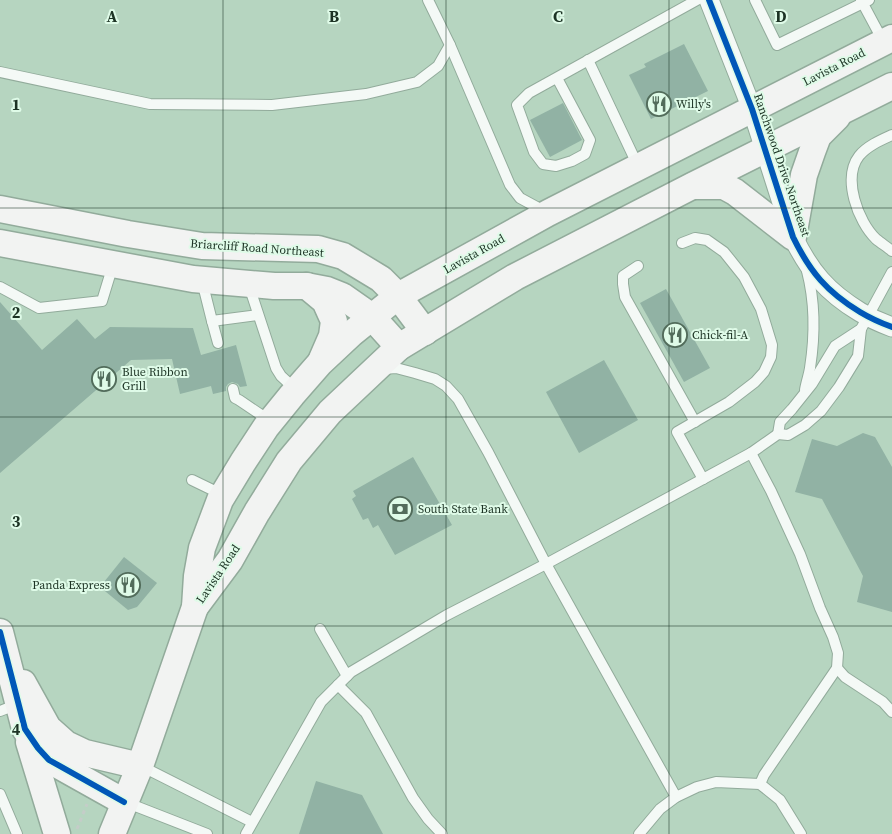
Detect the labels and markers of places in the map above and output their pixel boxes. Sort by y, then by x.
restaurant icon: Willy's [646,91,672,117]
place label: Willy's [676,96,711,112]
restaurant icon: Chick-fil-A [662,322,688,348]
place label: Chick-fil-A [692,327,748,343]
place label: Blue Ribbon Grill [122,364,188,394]
restaurant icon: Blue Ribbon Grill [91,366,117,392]
bank icon: South State Bank [387,496,413,522]
place label: South State Bank [418,501,508,517]
restaurant icon: Panda Express [115,572,141,598]
place label: Panda Express [32,577,110,593]

